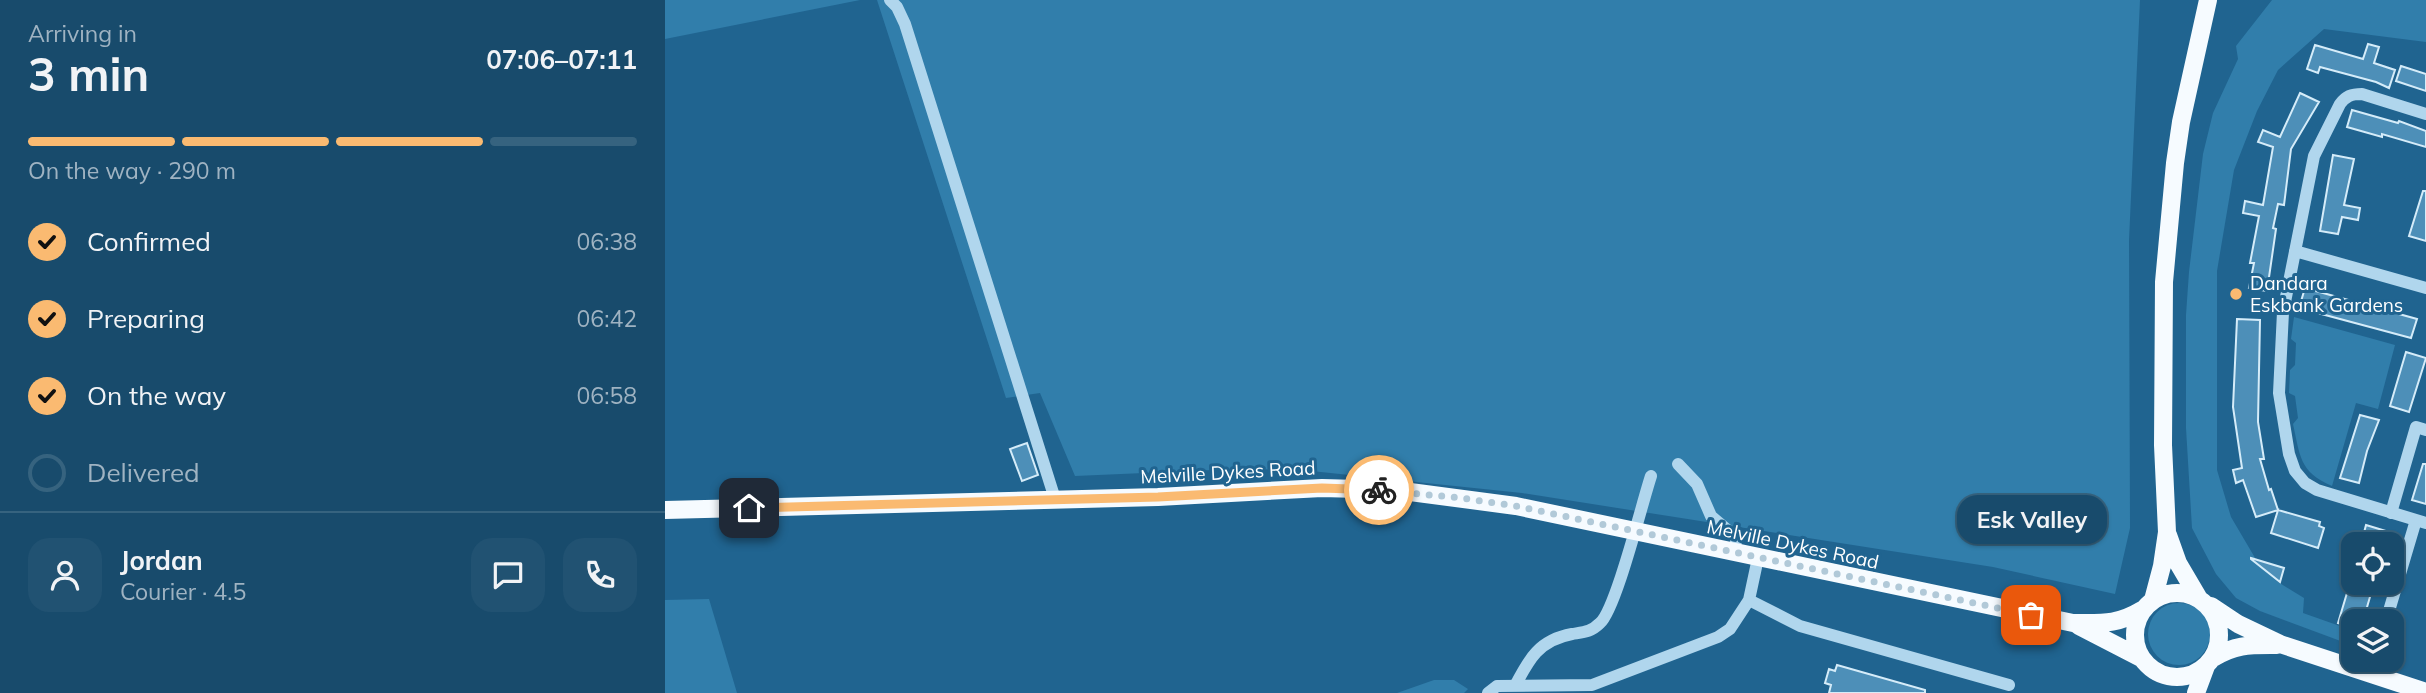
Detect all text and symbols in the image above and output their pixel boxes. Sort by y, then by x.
text: Arriving in [28,19,137,48]
text: 07:06–07:11 [486,43,637,76]
text: 3 min [28,45,149,103]
text: On the way · 290 m [28,156,236,185]
icon: check [28,223,66,261]
text: Confirmed [87,225,211,258]
text: 06:38 [577,227,637,256]
place label: Dandara Eskbank Gardens [2250,271,2403,317]
marker: Dandara Eskbank Gardens [2228,286,2244,302]
icon: check [28,300,66,338]
text: Preparing [87,302,205,335]
text: 06:42 [577,304,637,333]
icon: check [28,377,66,415]
text: On the way [87,379,226,412]
text: 06:58 [577,381,637,410]
street label: Melville Dykes Road [1140,455,1316,489]
courier [1344,455,1414,525]
text: Delivered [87,456,200,489]
icon: bike [1360,471,1398,509]
pin [719,478,779,538]
icon: home [730,489,768,527]
callout: Esk Valley [1956,496,2106,545]
text: Esk Valley [1977,505,2087,534]
street label: Melville Dykes Road [1705,514,1881,574]
map controls [2341,532,2404,672]
button: locate [2341,532,2404,595]
button: person [28,538,102,612]
button: chat [471,538,545,612]
button: phone [563,538,637,612]
text: Jordan [120,544,203,577]
text: Courier · 4.5 [120,577,246,606]
pin [2001,585,2061,645]
icon: bag [2012,596,2050,634]
button: layers [2341,609,2404,672]

